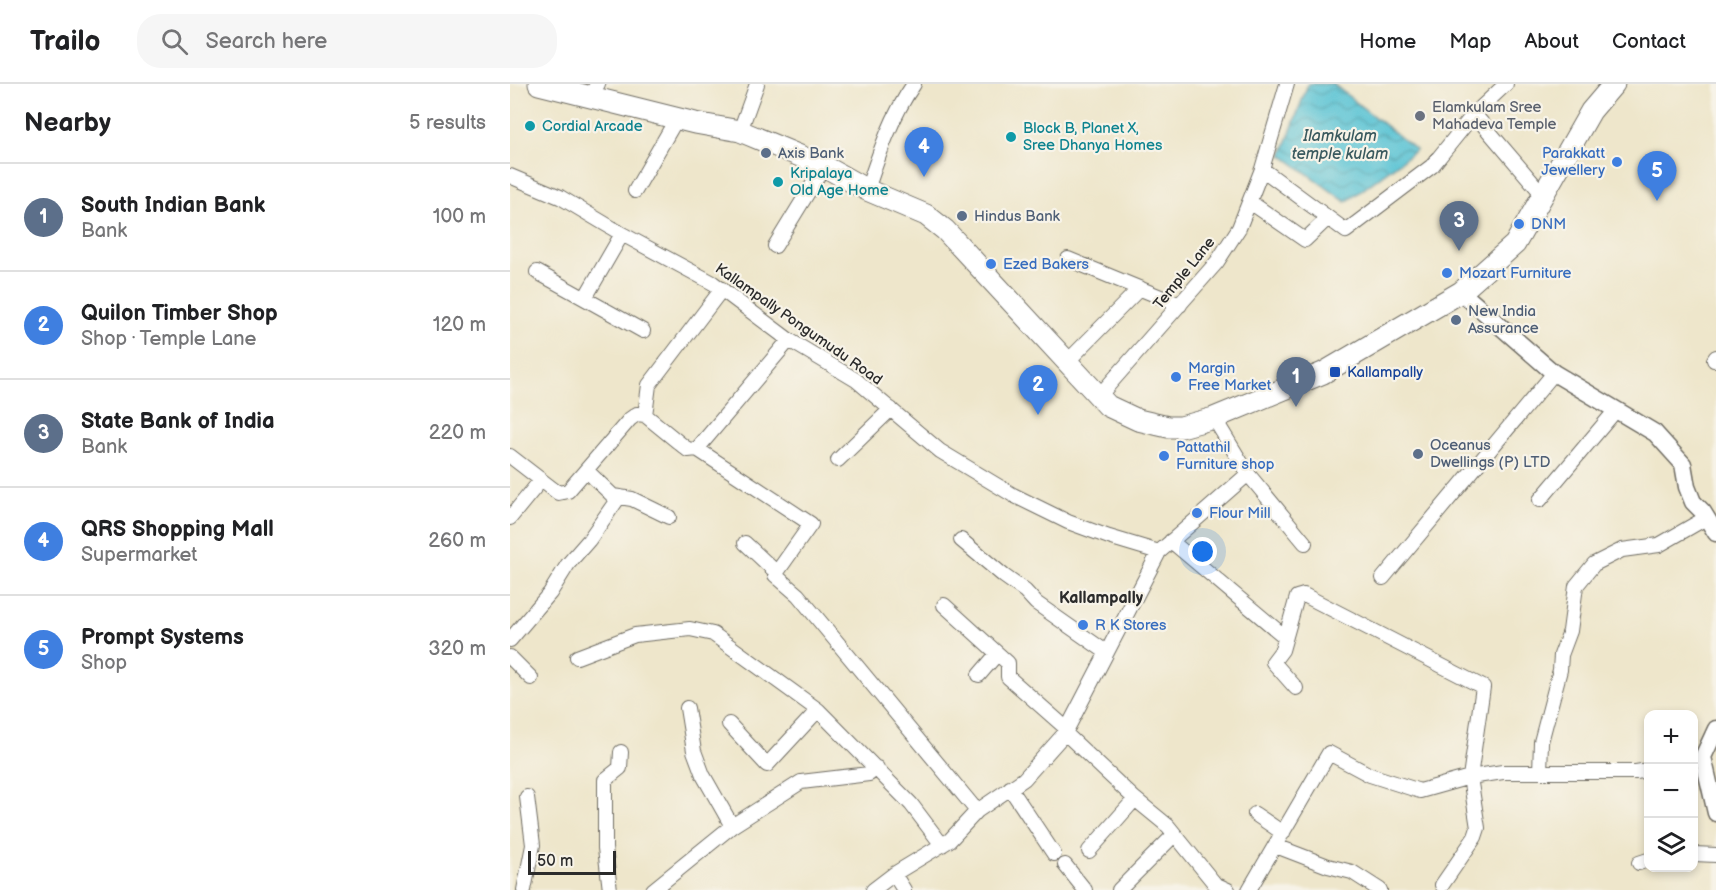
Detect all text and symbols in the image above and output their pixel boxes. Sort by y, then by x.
search box [137,14,557,68]
text: Trailo [30,25,101,58]
icon: search [158,25,191,58]
text: Search here [206,28,327,55]
text: Home [1359,29,1416,54]
text: Map [1449,29,1491,54]
text: About [1524,29,1579,54]
text: Contact [1612,29,1686,54]
place label: Elamkulam Sree Mahadeva Temple [1432,98,1556,134]
text: Nearby [24,108,111,139]
marker: Elamkulam Sree Mahadeva Temple [1413,109,1427,123]
text: 5 results [409,111,486,135]
place label: Cordial Arcade [542,117,643,136]
marker: Cordial Arcade [523,119,537,133]
place label: Block B, Planet X, Sree Dhanya Homes [1023,119,1163,155]
water label: Ilamkulam temple kulam [1292,127,1388,164]
pin: 4 [904,128,944,177]
marker: Block B, Planet X, Sree Dhanya Homes [1004,130,1018,144]
place label: Axis Bank [778,144,844,163]
place label: Parakkatt Jewellery [1541,144,1605,180]
marker: Axis Bank [759,146,773,160]
pin: 5 [1638,152,1676,201]
marker: Parakkatt Jewellery [1610,155,1624,169]
place label: Kripalaya Old Age Home [790,164,889,200]
marker: Kripalaya Old Age Home [771,175,785,189]
text: South Indian Bank [81,192,265,219]
pin: 3 [1440,202,1478,251]
text: 1 [39,205,48,229]
text: 100 m [433,205,486,229]
place label: Hindus Bank [974,207,1061,226]
marker: Hindus Bank [955,209,969,223]
place label: DNM [1531,215,1566,234]
marker: DNM [1512,217,1526,231]
text: Bank [81,219,127,243]
street label: Temple Lane [1149,233,1219,313]
place label: Ezed Bakers [1003,255,1090,274]
marker: Ezed Bakers [984,257,998,271]
street label: Kallampally Pongumudu Road [711,259,886,390]
place label: Mozart Furniture [1459,264,1572,283]
marker: Mozart Furniture [1440,266,1454,280]
text: Quilon Timber Shop [81,300,278,327]
place label: New India Assurance [1468,302,1539,338]
text: 2 [38,313,49,337]
text: 120 m [433,313,486,337]
marker: New India Assurance [1449,313,1463,327]
text: Shop · Temple Lane [81,327,256,351]
pin: 1 [1276,358,1316,407]
place label: Margin Free Market [1188,359,1272,395]
place label: Kallampally [1347,363,1423,382]
marker: Kallampally [1328,365,1342,379]
pin: 2 [1018,366,1058,415]
marker: Margin Free Market [1169,370,1183,384]
text: State Bank of India [81,408,275,435]
text: 3 [38,421,49,445]
text: 220 m [429,421,486,445]
text: Bank [81,435,127,459]
place label: Oceanus Dwellings (P) LTD [1430,436,1550,472]
place label: Pattathil Furniture shop [1176,438,1275,474]
marker: Oceanus Dwellings (P) LTD [1411,447,1425,461]
marker: Pattathil Furniture shop [1157,449,1171,463]
place label: Flour Mill [1209,504,1271,523]
marker: Flour Mill [1190,506,1204,520]
text: QRS Shopping Mall [81,516,274,543]
text: 4 [38,529,49,553]
text: 260 m [428,529,486,553]
your location [1188,537,1217,566]
text: Supermarket [81,543,197,567]
district label: Kallampally [1059,589,1144,608]
place label: R K Stores [1095,616,1167,635]
marker: R K Stores [1076,618,1090,632]
text: Prompt Systems [81,624,244,651]
text: 5 [38,637,49,661]
text: 320 m [428,637,486,661]
text: Shop [81,651,127,675]
map controls [1644,710,1698,872]
button: + [1644,710,1698,764]
button: − [1644,764,1698,818]
button: layers [1644,818,1698,872]
scale bar [528,848,616,876]
text: 50 m [537,852,573,871]

